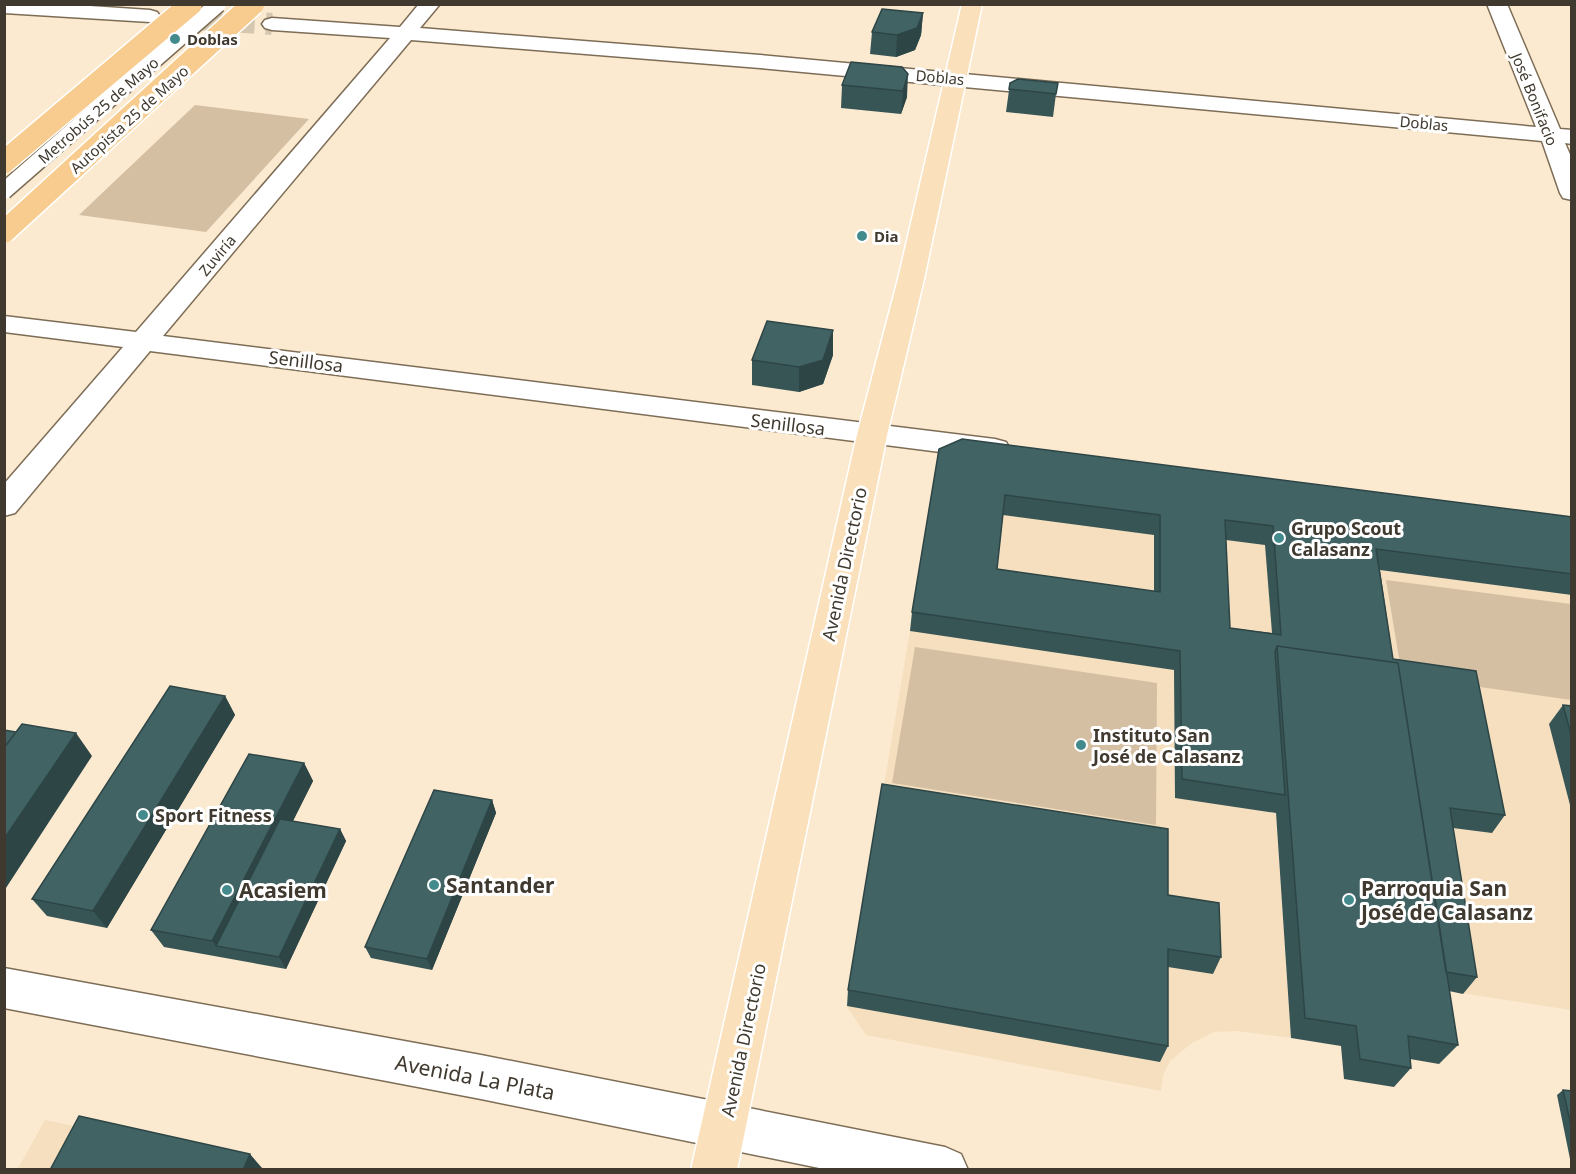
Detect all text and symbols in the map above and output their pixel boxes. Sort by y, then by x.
place label: Doblas [187,29,238,49]
marker: Doblas [168,32,182,46]
street label: José Bonifacio [1507,48,1563,148]
street label: Metrobús 25 de Mayo [34,52,162,168]
street label: Autopista 25 de Mayo [66,60,192,178]
street label: Doblas [915,65,965,89]
street label: Doblas [1399,111,1449,135]
place label: Dia [874,226,898,246]
marker: Dia [855,229,869,243]
street label: Zuviría [194,230,240,280]
street label: Senillosa [267,345,345,377]
street label: Senillosa [749,408,827,440]
street label: Avenida Directorio [816,485,872,643]
place label: Grupo Scout Calasanz [1291,516,1401,561]
marker: Grupo Scout Calasanz [1272,531,1286,545]
place label: Instituto San José de Calasanz [1091,723,1240,768]
marker: Instituto San José de Calasanz [1074,738,1088,752]
place label: Sport Fitness [155,803,272,827]
marker: Sport Fitness [136,808,150,822]
place label: Santander [446,871,555,899]
place label: Parroquia San José de Calasanz [1359,874,1533,926]
place label: Acasiem [239,876,327,904]
marker: Santander [427,878,441,892]
marker: Acasiem [220,883,234,897]
marker: Parroquia San José de Calasanz [1342,893,1356,907]
street label: Avenida Directorio [715,961,771,1119]
street label: Avenida La Plata [393,1048,557,1106]

